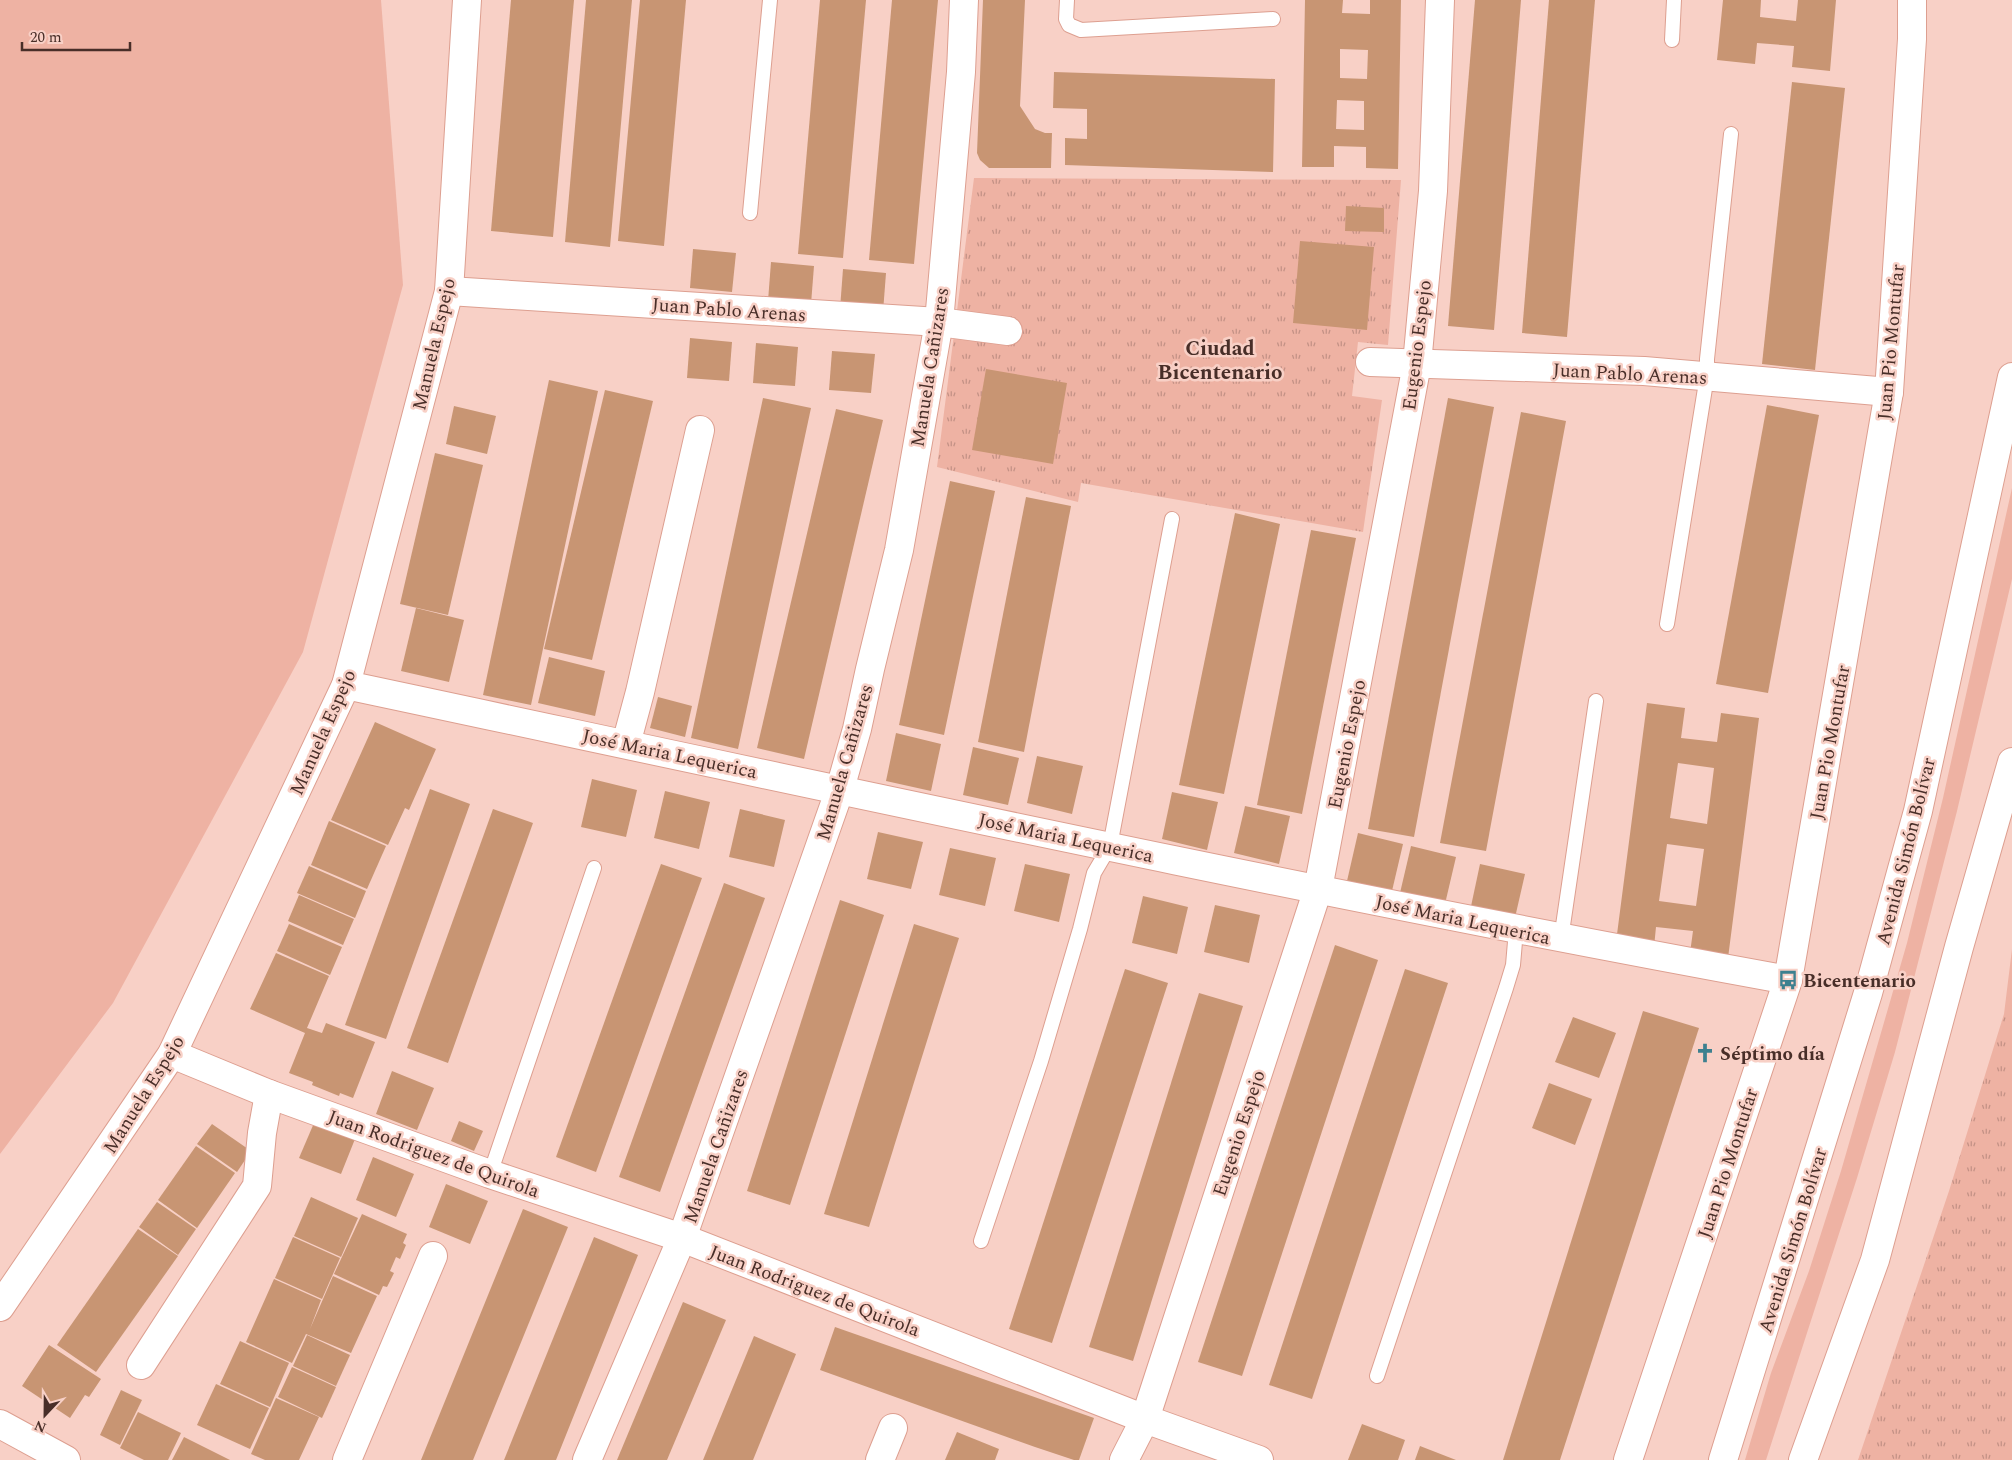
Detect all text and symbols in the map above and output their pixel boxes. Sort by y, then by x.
scale bar [22,20,130,52]
text: 20 m [30,26,62,49]
street label: Juan Pio Montufar [1870,263,1913,421]
street label: Manuela Espejo [405,275,464,413]
street label: Eugenio Espejo [1395,278,1440,412]
street label: Manuela Cañizares [904,285,957,449]
street label: Juan Pablo Arenas [651,291,807,330]
district label: Ciudad Bicentenario [1158,333,1282,389]
street label: Juan Pablo Arenas [1552,356,1708,393]
street label: Juan Pio Montufar [1803,662,1858,822]
street label: Manuela Espejo [283,665,364,800]
street label: Eugenio Espejo [1321,677,1374,811]
street label: Manuela Cañizares [809,681,882,844]
street label: José Maria Lequerica [580,722,760,787]
street label: Avenida Simón Bolívar [1869,754,1944,948]
street label: José Maria Lequerica [976,806,1156,871]
street label: José Maria Lequerica [1373,888,1553,953]
place label: Bicentenario [1803,967,1916,996]
bus stop icon: Bicentenario [1777,969,1799,991]
street label: Manuela Espejo [96,1030,192,1160]
place label: Séptimo día [1720,1040,1825,1069]
church icon: Séptimo día [1694,1042,1716,1064]
street label: Manuela Cañizares [676,1065,756,1228]
street label: Eugenio Espejo [1205,1067,1273,1200]
street label: Juan Pio Montufar [1690,1084,1767,1242]
street label: Juan Rodriguez de Quirola [324,1103,544,1206]
street label: Avenida Simón Bolívar [1751,1144,1836,1337]
street label: Juan Rodriguez de Quirola [705,1238,925,1345]
north arrow [20,1390,70,1440]
text: N [31,1415,50,1438]

